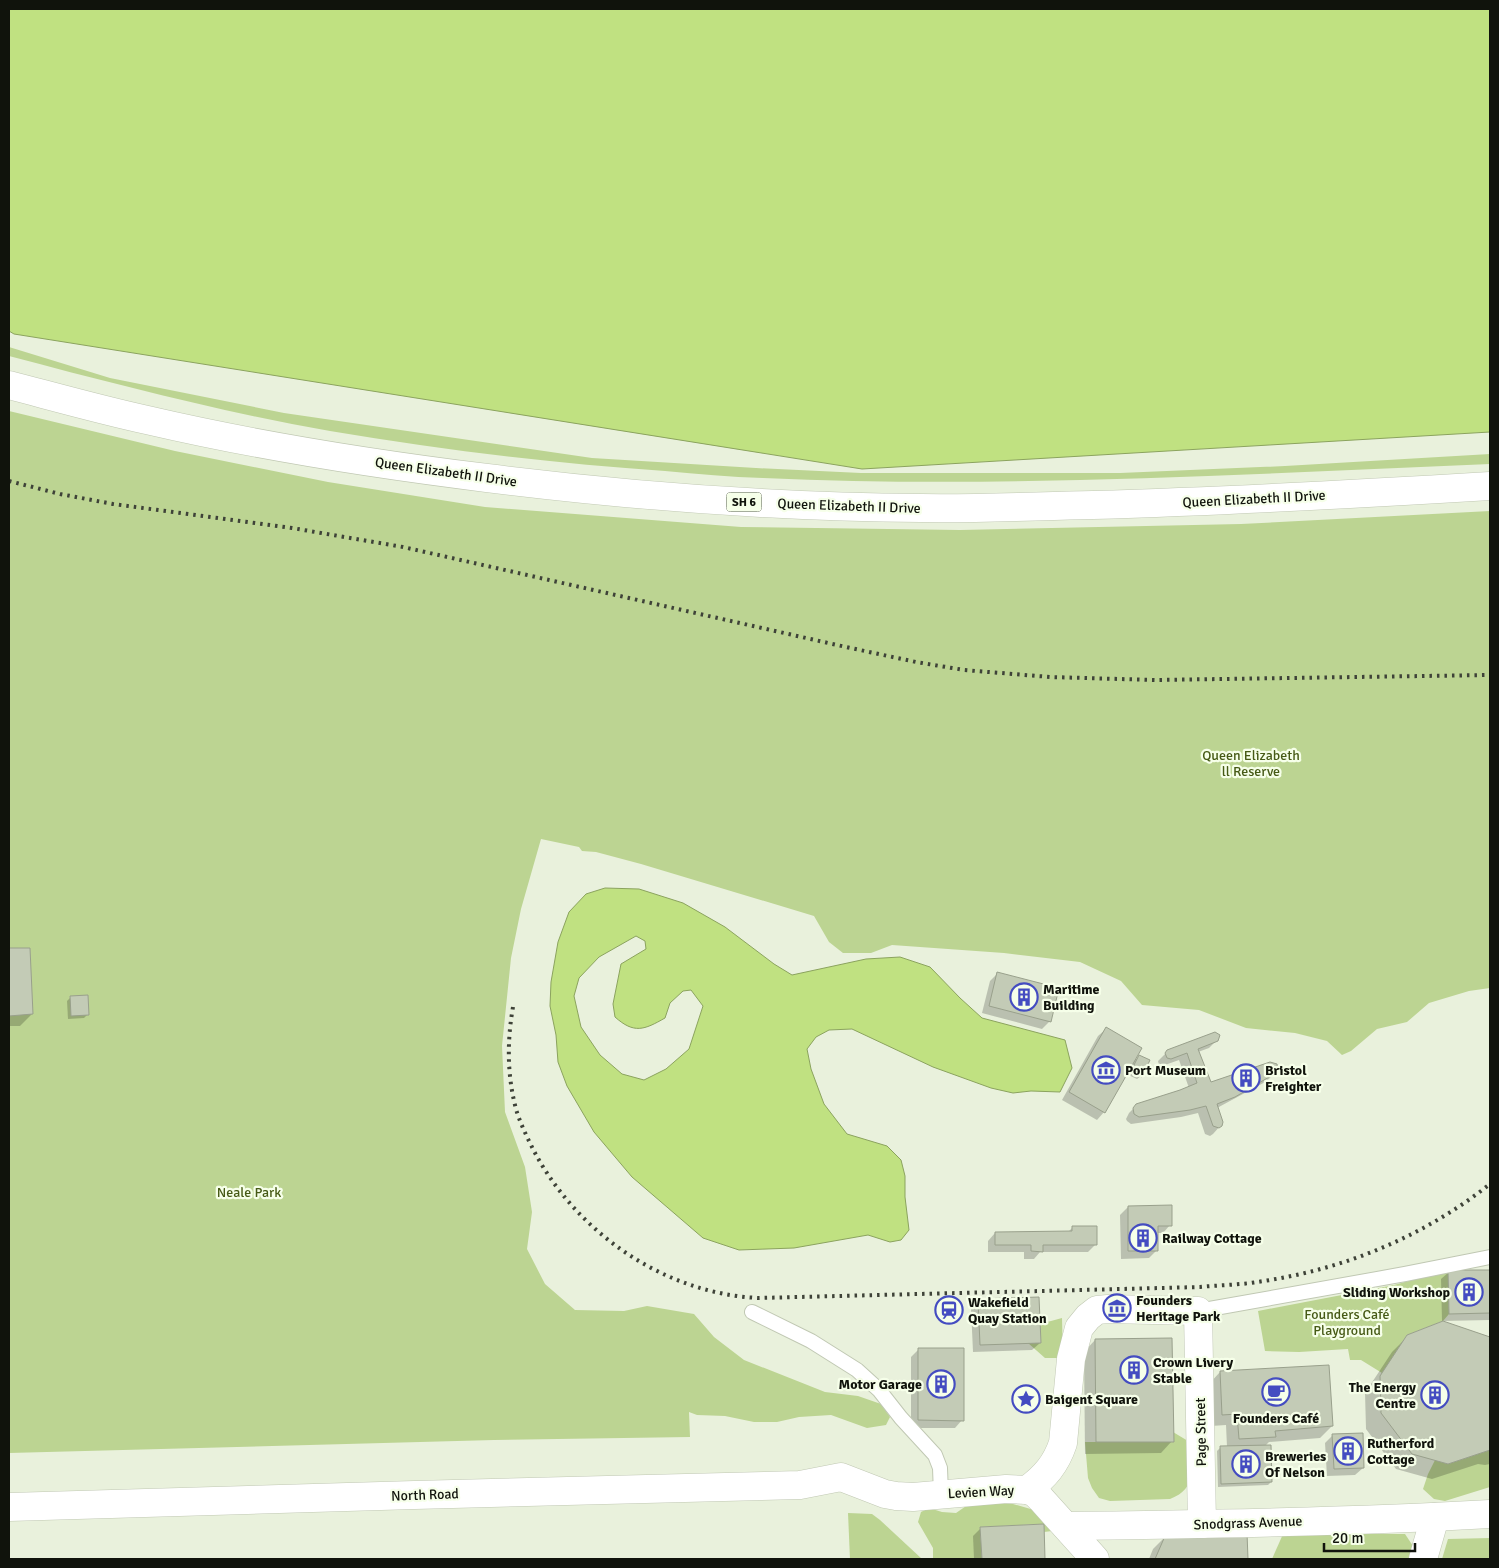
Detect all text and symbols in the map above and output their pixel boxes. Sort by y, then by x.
street label: Queen Elizabeth II Drive [374,454,518,490]
street label: Queen Elizabeth II Drive [1182,487,1326,511]
road number: SH 6 [726,492,762,512]
street label: Queen Elizabeth II Drive [777,495,921,517]
park label: Queen Elizabeth ll Reserve [1202,747,1300,780]
place label: Maritime Building [1043,981,1100,1014]
building icon: Maritime Building [1009,982,1039,1012]
museum icon: Port Museum [1091,1055,1121,1085]
place label: Port Museum [1125,1062,1206,1079]
place label: Bristol Freighter [1265,1062,1322,1095]
building icon: Bristol Freighter [1231,1063,1261,1093]
park label: Neale Park [217,1184,281,1201]
building icon: Railway Cottage [1128,1223,1158,1253]
place label: Railway Cottage [1162,1230,1262,1247]
building icon: Sliding Workshop [1454,1277,1484,1307]
place label: Sliding Workshop [1343,1284,1450,1301]
place label: Founders Heritage Park [1136,1292,1221,1325]
museum icon: Founders Heritage Park [1102,1293,1132,1323]
place label: Wakefield Quay Station [968,1294,1047,1327]
station icon: Wakefield Quay Station [934,1295,964,1325]
park label: Founders Café Playground [1304,1306,1390,1339]
place label: Crown Livery Stable [1153,1354,1233,1387]
building icon: Crown Livery Stable [1119,1355,1149,1385]
building icon: Motor Garage [926,1369,956,1399]
place label: Motor Garage [839,1376,922,1393]
cafe icon: Founders Café [1261,1377,1291,1407]
place label: The Energy Centre [1349,1379,1416,1412]
building icon: The Energy Centre [1420,1380,1450,1410]
place icon: Baigent Square [1011,1384,1041,1414]
place label: Baigent Square [1045,1391,1138,1408]
street label: Page Street [1192,1397,1210,1466]
place label: Founders Café [1233,1410,1319,1427]
place label: Rutherford Cottage [1367,1435,1435,1468]
building icon: Rutherford Cottage [1333,1436,1363,1466]
place label: Breweries Of Nelson [1265,1448,1326,1481]
building icon: Breweries Of Nelson [1231,1449,1261,1479]
street label: Levien Way [947,1482,1015,1502]
street label: North Road [391,1485,459,1505]
street label: Snodgrass Avenue [1193,1513,1303,1533]
scale bar [1324,1520,1415,1552]
text: 20 m [1332,1529,1363,1547]

